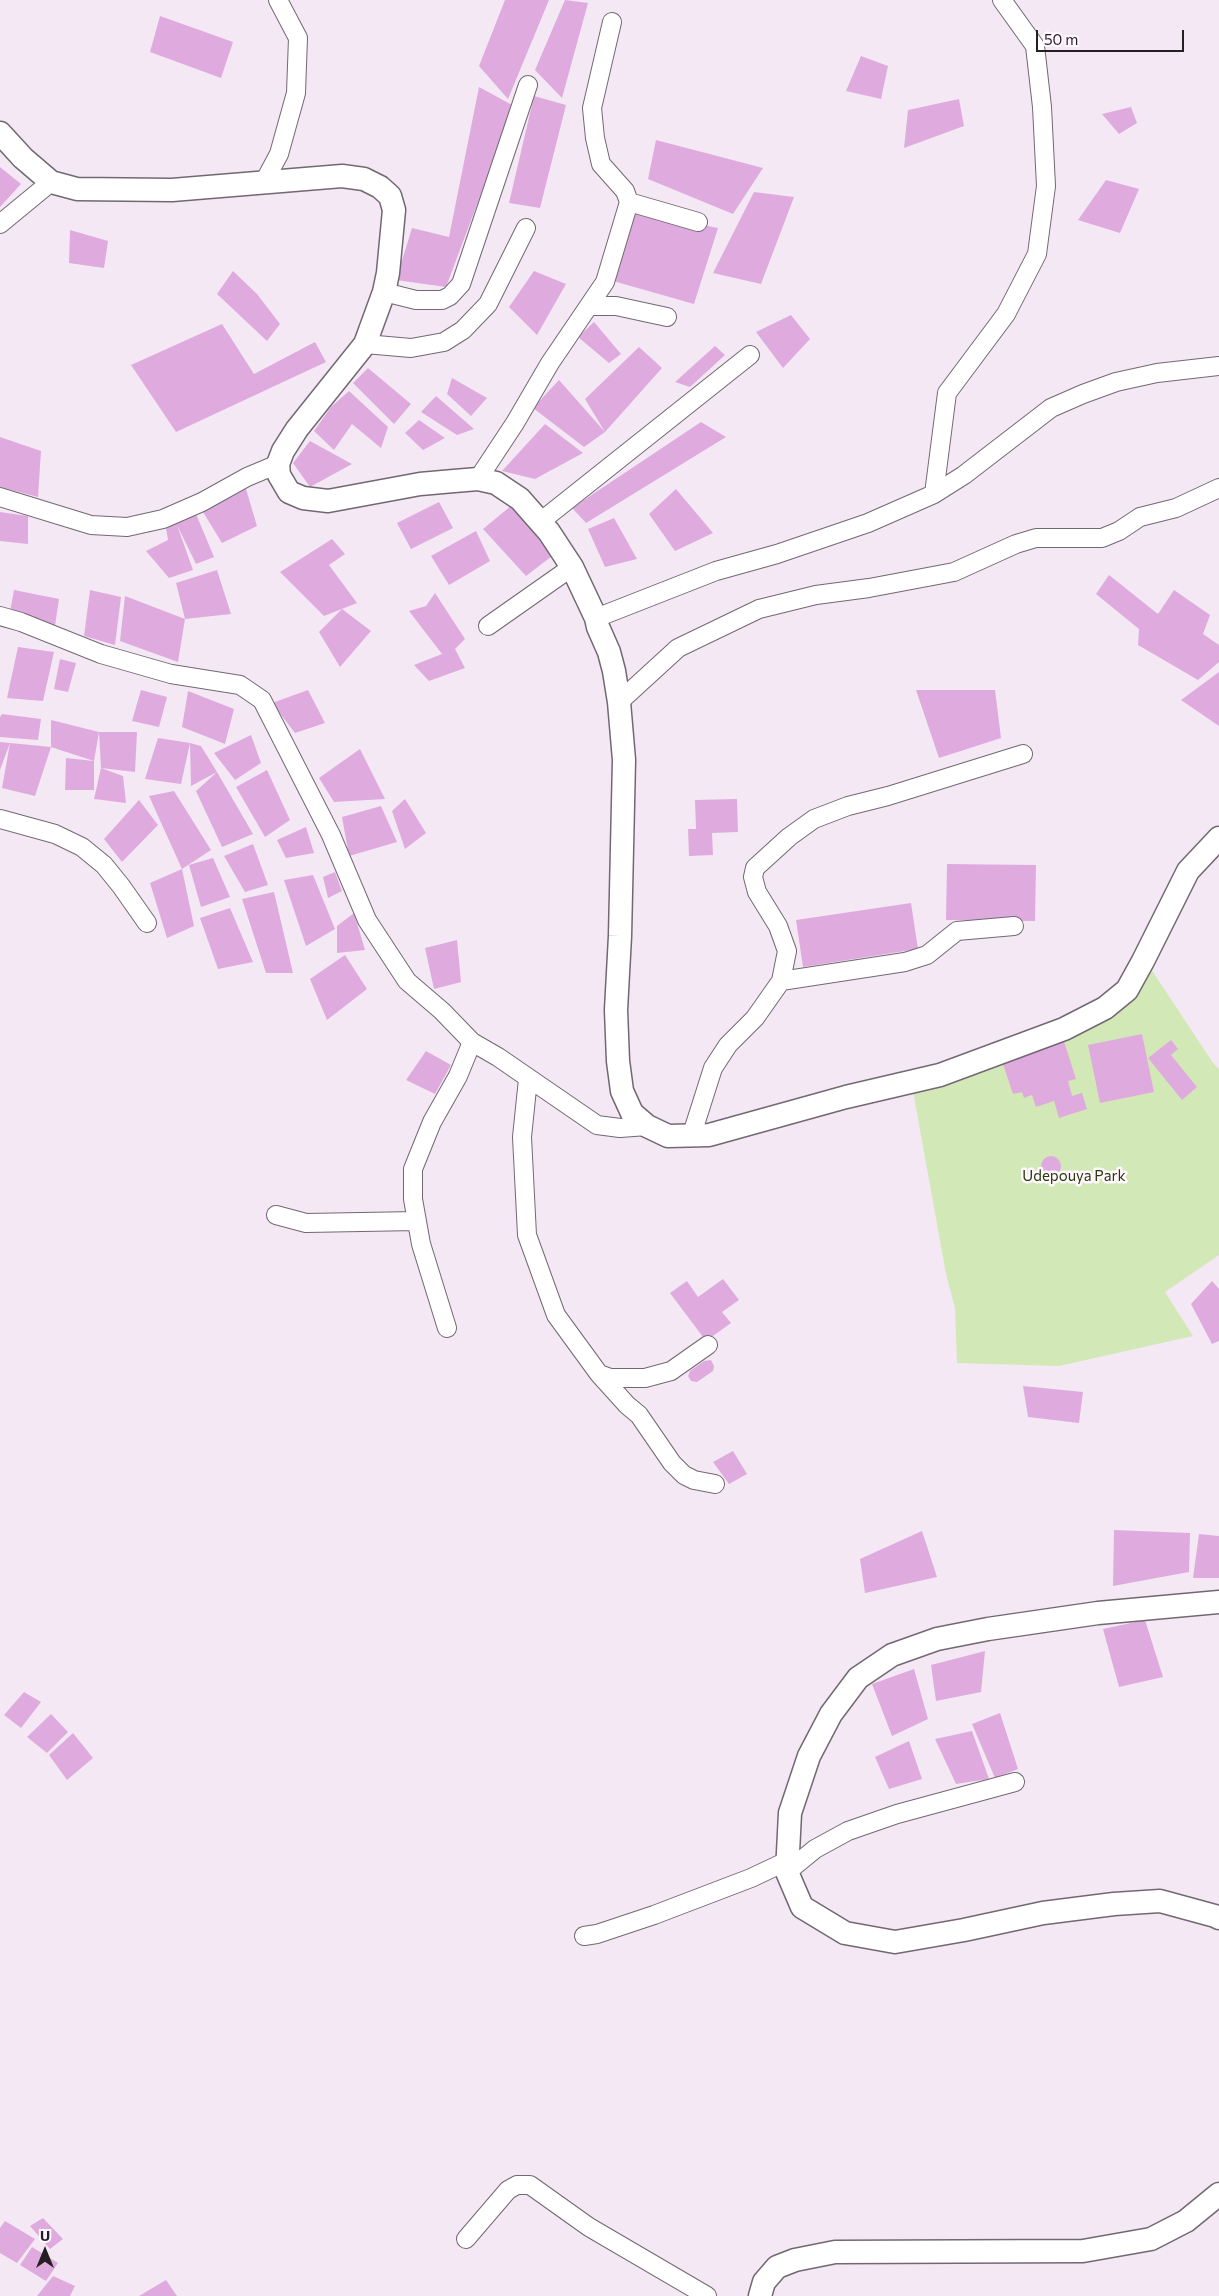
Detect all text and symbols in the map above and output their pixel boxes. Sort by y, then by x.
scale bar [1039,20,1186,52]
text: 50 m [1044,30,1078,48]
park label: Udepouya Park [1022,1167,1126,1185]
north arrow [20,2226,70,2276]
text: U [40,2227,50,2244]

